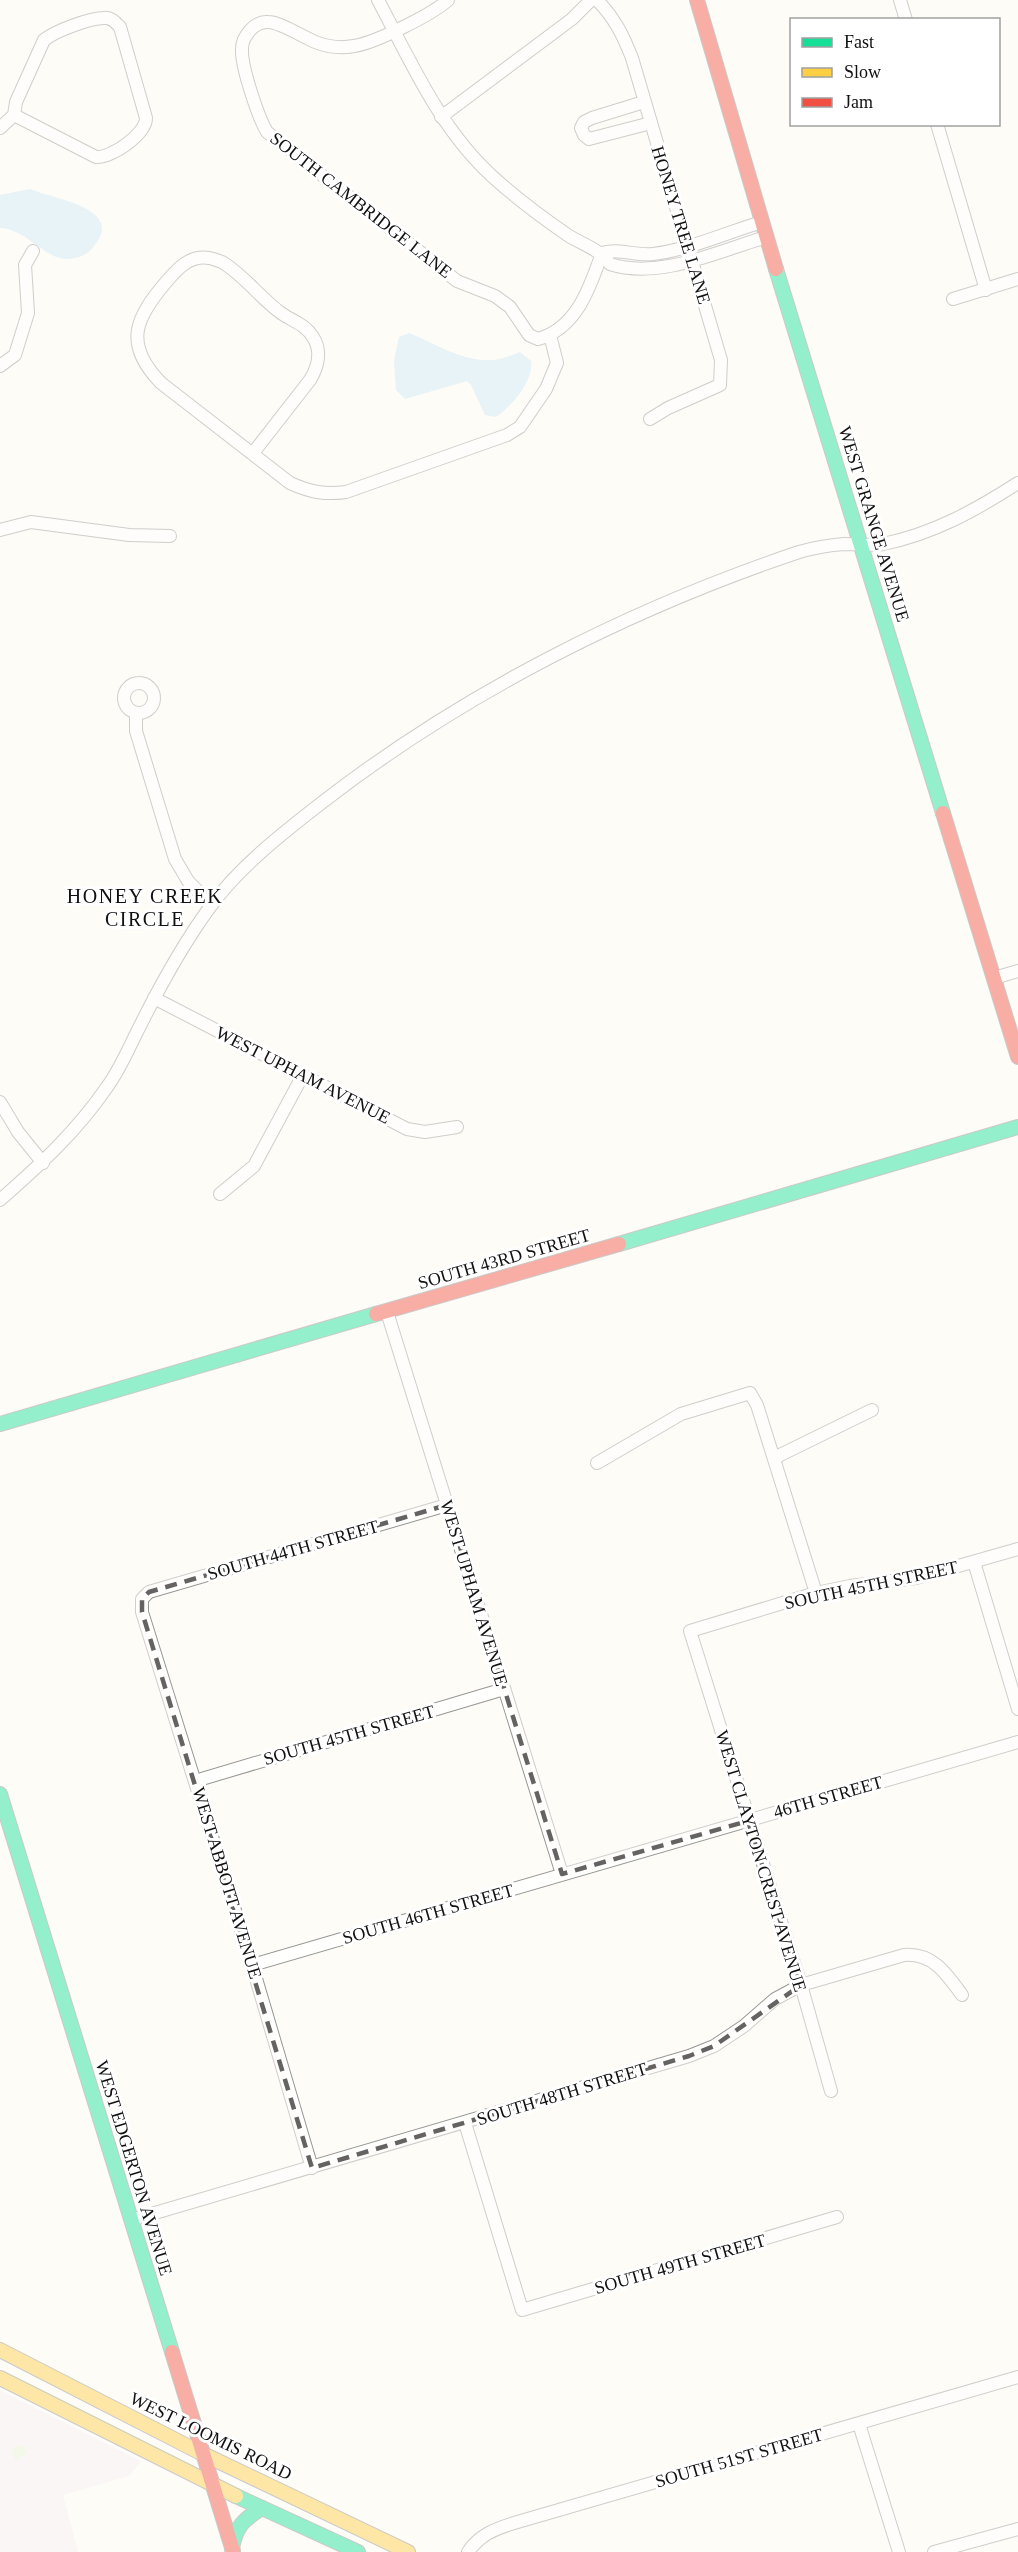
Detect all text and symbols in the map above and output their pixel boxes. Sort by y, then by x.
legend [790,18,1000,126]
text: Fast [844,32,874,52]
text: Slow [844,62,881,82]
text: Jam [844,92,873,112]
street label: SOUTH CAMBRIDGE LANE [266,128,456,282]
street label: HONEY TREE LANE [647,144,715,306]
street label: WEST GRANGE AVENUE [835,424,913,624]
district label: HONEY CREEK CIRCLE [67,885,223,930]
street label: WEST UPHAM AVENUE [212,1022,394,1128]
street label: SOUTH 43RD STREET [416,1225,592,1293]
street label: WEST UPHAM AVENUE [436,1498,512,1688]
street label: SOUTH 44TH STREET [205,1516,381,1584]
street label: SOUTH 45TH STREET [782,1557,960,1613]
street label: SOUTH 45TH STREET [261,1701,437,1769]
street label: WEST CLAYTON CREST AVENUE [712,1728,810,1994]
street label: 46TH STREET [771,1772,885,1822]
street label: WEST ABBOTT AVENUE [188,1785,266,1981]
street label: SOUTH 46TH STREET [340,1880,516,1948]
street label: WEST EDGERTON AVENUE [92,2058,176,2278]
street label: SOUTH 48TH STREET [474,2059,650,2129]
street label: SOUTH 49TH STREET [592,2230,768,2298]
street label: WEST LOOMIS ROAD [127,2388,295,2484]
street label: SOUTH 51ST STREET [653,2424,825,2492]

